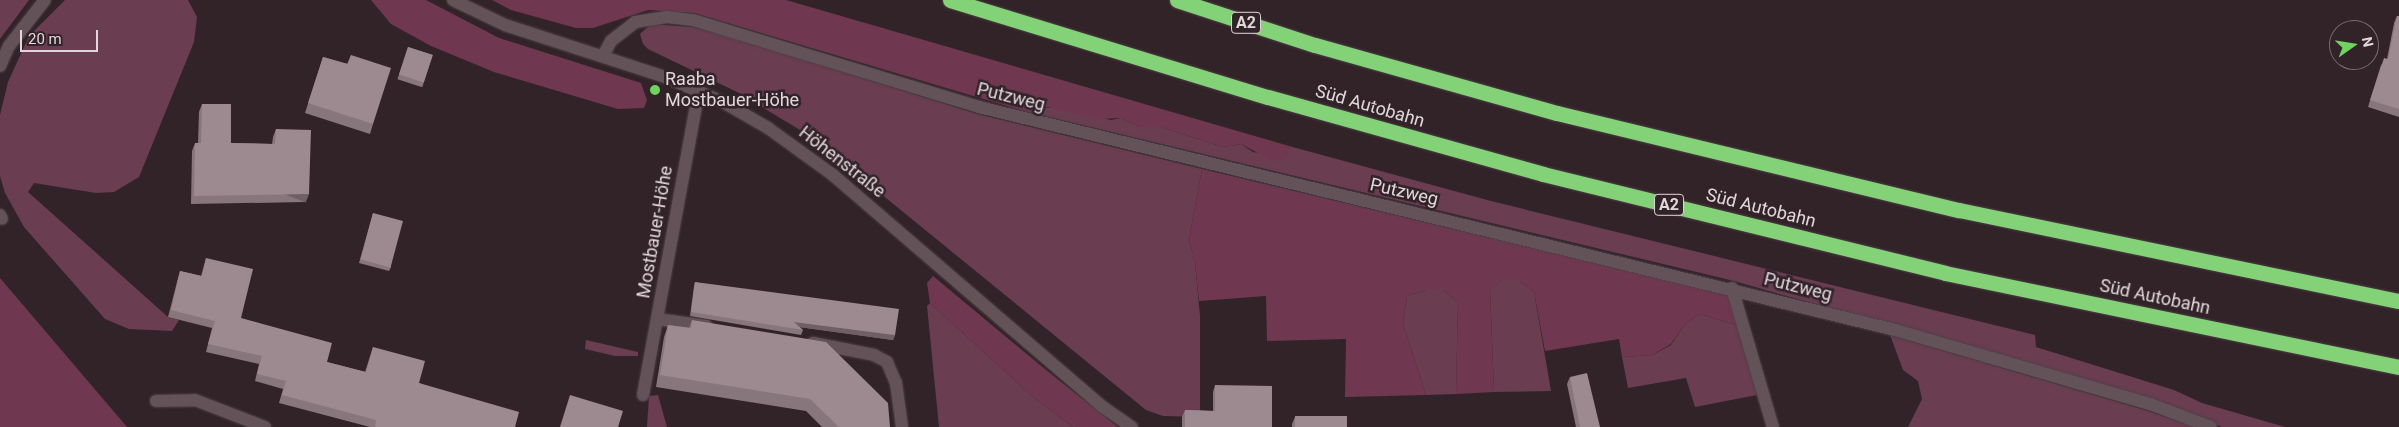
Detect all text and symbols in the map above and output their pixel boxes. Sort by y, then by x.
road number: A2 [1231,9,1261,36]
scale bar [22,20,100,52]
north arrow [2329,20,2379,70]
text: 20 m [28,30,62,48]
text: N [2359,35,2377,48]
place label: Raaba Mostbauer-Höhe [665,69,799,112]
street label: Putzweg [975,78,1047,116]
street label: Süd Autobahn [1313,80,1427,132]
marker: Raaba Mostbauer-Höhe [649,84,661,96]
street label: Höhenstraße [795,122,889,202]
street label: Mostbauer-Höhe [633,164,677,300]
street label: Putzweg [1368,174,1440,210]
street label: Süd Autobahn [1704,184,1818,232]
road number: A2 [1654,192,1684,218]
street label: Putzweg [1762,268,1834,306]
street label: Süd Autobahn [2098,275,2212,319]

